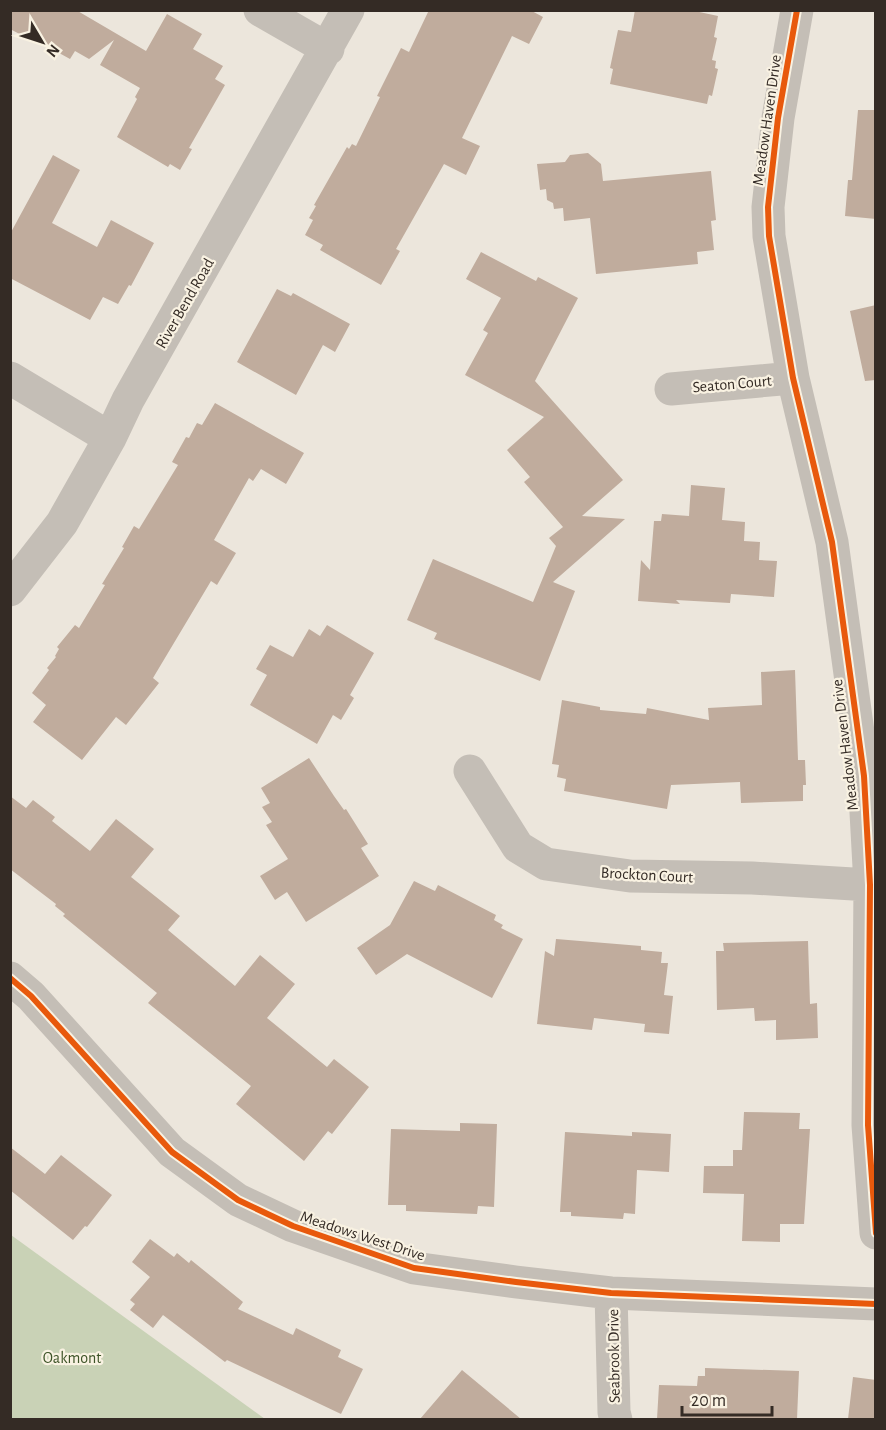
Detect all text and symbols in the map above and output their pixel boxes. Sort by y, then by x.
north arrow [12,12,72,72]
text: N [43,41,63,60]
street label: Meadow Haven Drive [750,54,784,187]
street label: River Bend Road [153,256,217,351]
street label: Seaton Court [692,373,772,395]
street label: Meadow Haven Drive [829,678,861,812]
street label: Brockton Court [600,865,694,885]
street label: Meadows West Drive [298,1208,427,1264]
street label: Seabrook Drive [605,1309,623,1403]
park label: Oakmont [43,1350,101,1366]
scale bar [682,1379,772,1417]
text: 20 m [691,1392,726,1410]

